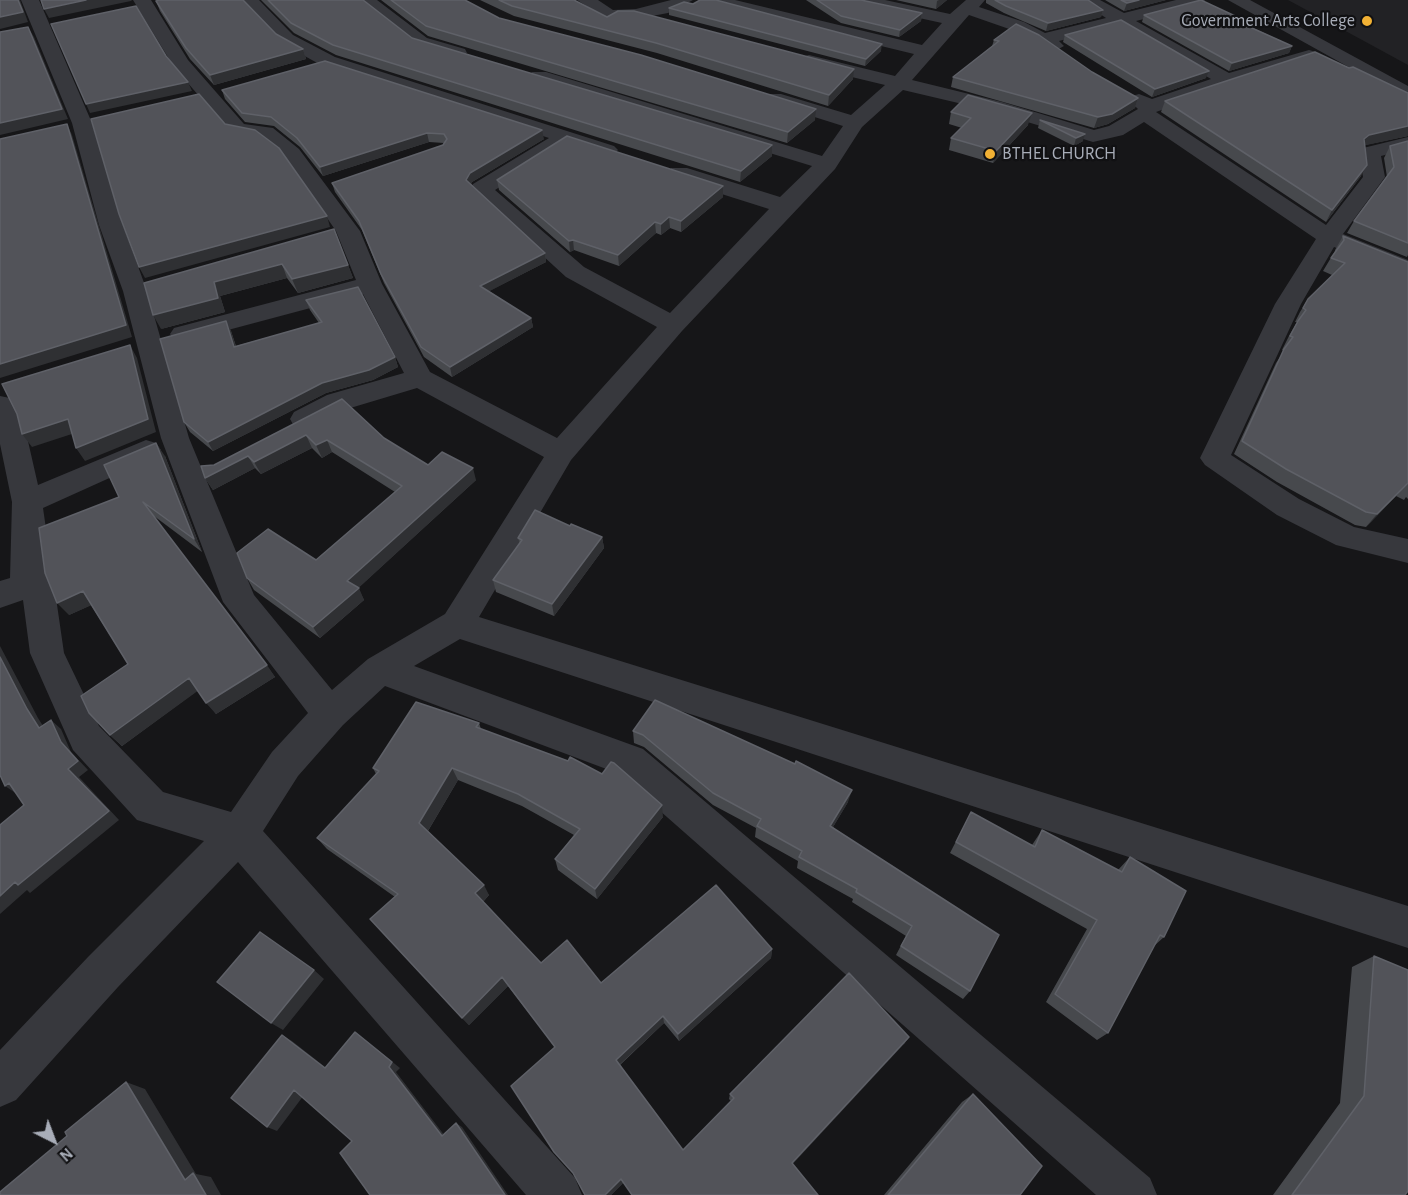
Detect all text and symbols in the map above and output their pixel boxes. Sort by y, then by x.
place label: Government Arts College [1181,10,1355,32]
marker: Government Arts College [1360,14,1374,28]
place label: BTHEL CHURCH [1002,143,1116,165]
marker: BTHEL CHURCH [983,147,997,161]
north arrow [24,1111,84,1171]
text: N [57,1145,76,1164]

